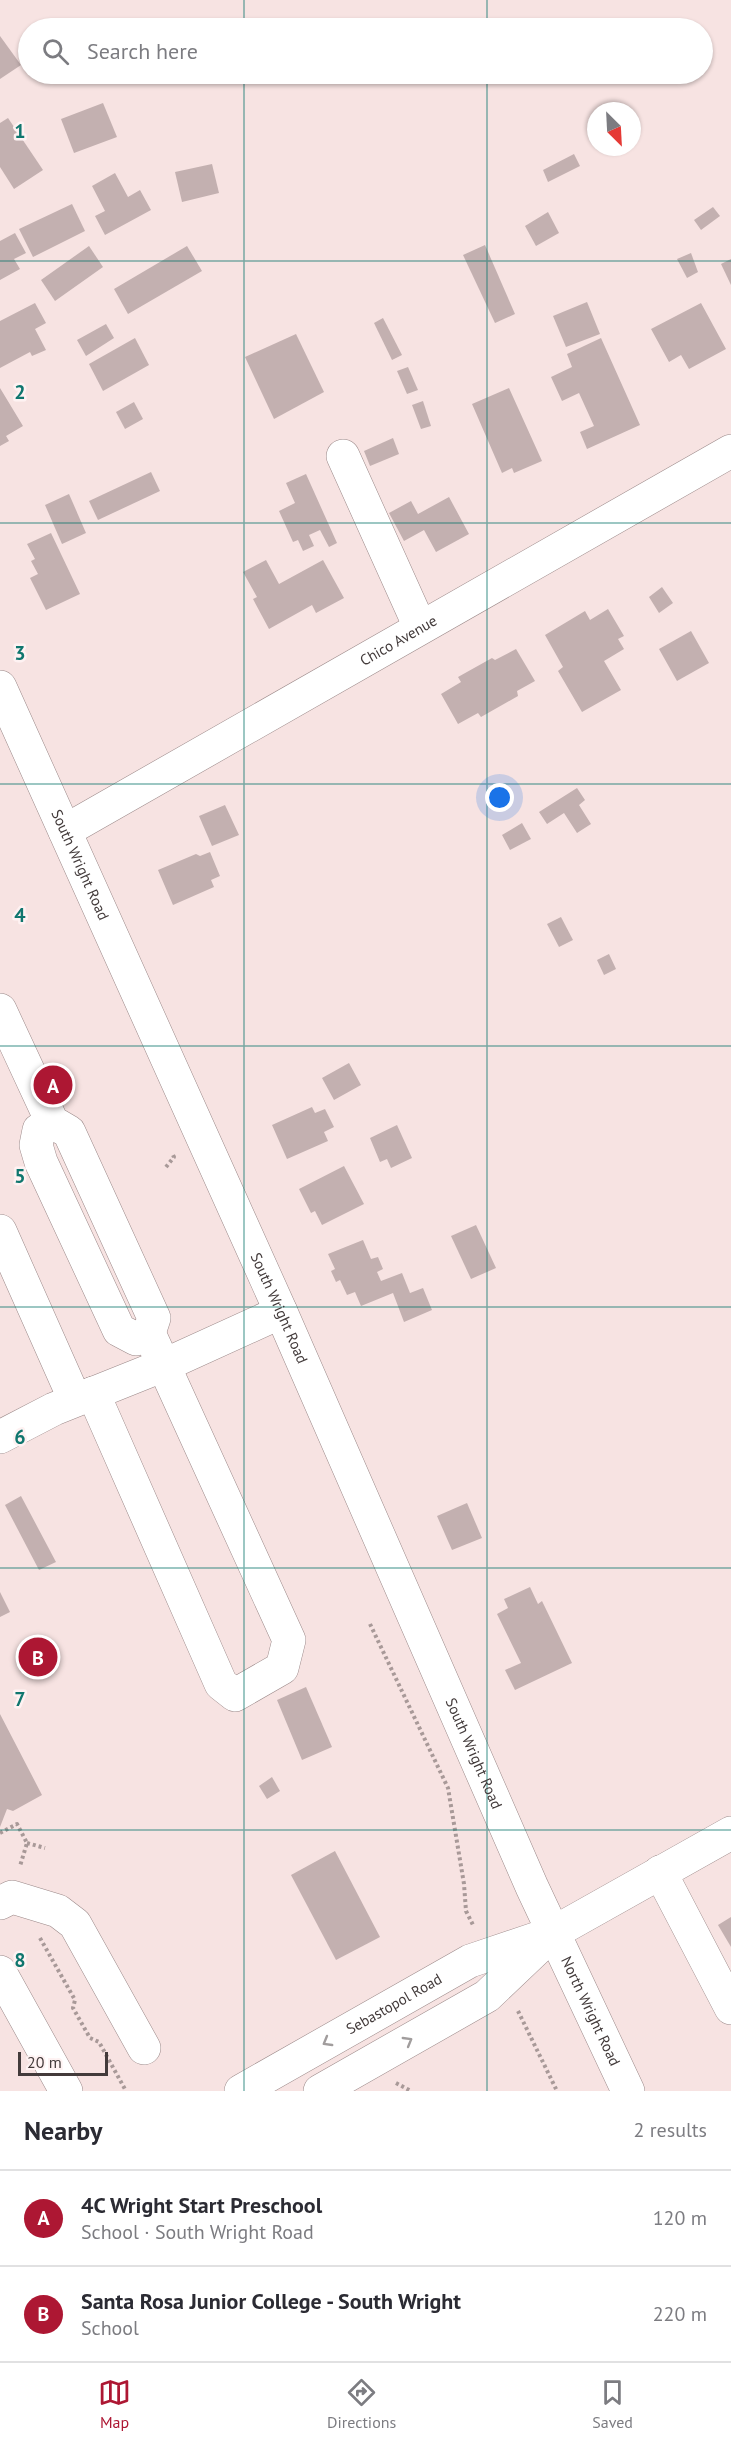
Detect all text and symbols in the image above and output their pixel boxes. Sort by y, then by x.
search box [18,18,713,84]
icon: search [39,35,72,68]
text: Search here [87,37,198,65]
north arrow [587,102,641,156]
text: 1 [14,118,26,144]
text: 2 [14,379,26,405]
street label: Chico Avenue [356,611,440,670]
text: 3 [14,640,26,666]
your location [485,783,514,812]
street label: South Wright Road [47,806,114,923]
text: 4 [14,902,26,928]
pin: A [34,1062,72,1108]
text: 5 [14,1163,26,1189]
street label: South Wright Road [247,1250,312,1366]
text: 6 [14,1424,26,1450]
pin: B [18,1634,57,1680]
text: 7 [14,1686,26,1712]
street label: South Wright Road [442,1695,507,1812]
text: 8 [14,1947,26,1973]
street label: North Wright Road [557,1953,625,2069]
street label: Sebastopol Road [343,1969,445,2038]
one-way arrow [322,2035,333,2046]
one-way arrow [401,2037,412,2048]
scale bar [18,2049,108,2076]
text: 20 m [27,2052,62,2072]
text: Nearby [24,2114,102,2147]
text: 2 results [634,2117,707,2143]
text: 4C Wright Start Preschool [81,2191,322,2219]
text: A [37,2205,50,2231]
text: 120 m [653,2205,707,2231]
text: School · South Wright Road [81,2219,314,2245]
text: Santa Rosa Junior College - South Wright [81,2287,461,2315]
text: B [38,2301,49,2327]
text: 220 m [653,2301,707,2327]
text: School [81,2315,139,2341]
tab: Map [98,2376,131,2432]
tab: Directions [327,2376,396,2432]
tab: Saved [592,2376,633,2432]

